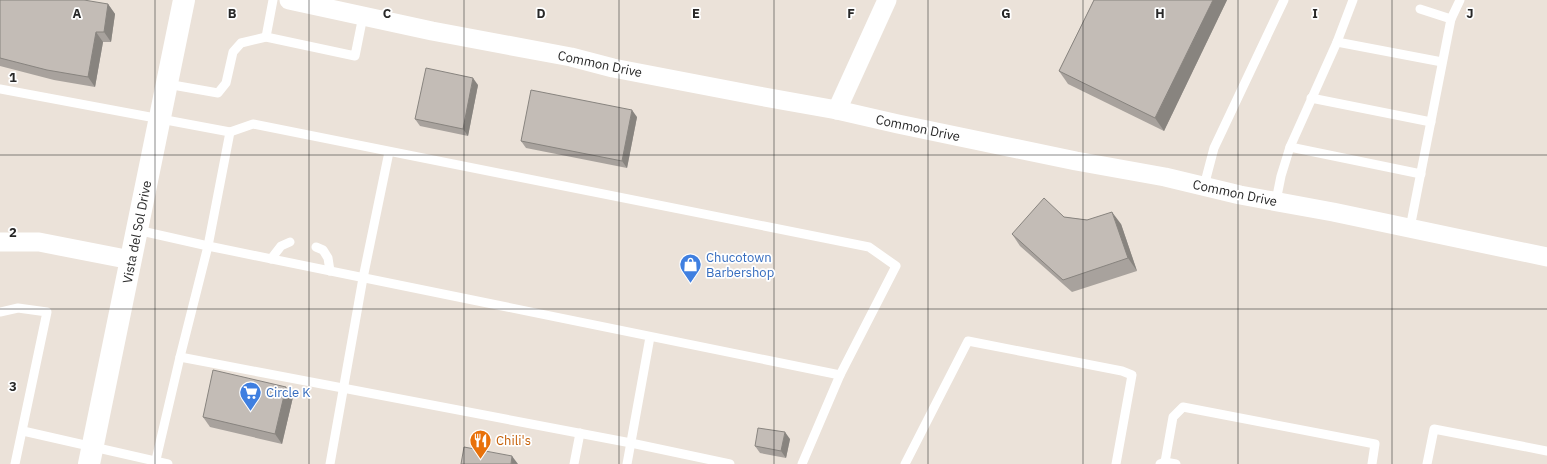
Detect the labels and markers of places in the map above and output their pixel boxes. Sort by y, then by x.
place label: Chucotown Barbershop [706,249,774,281]
shop icon: Chucotown Barbershop [677,251,703,284]
supermarket icon: Circle K [238,379,264,412]
place label: Circle K [266,384,311,401]
restaurant icon: Chili's [467,427,493,460]
place label: Chili's [496,432,531,449]

